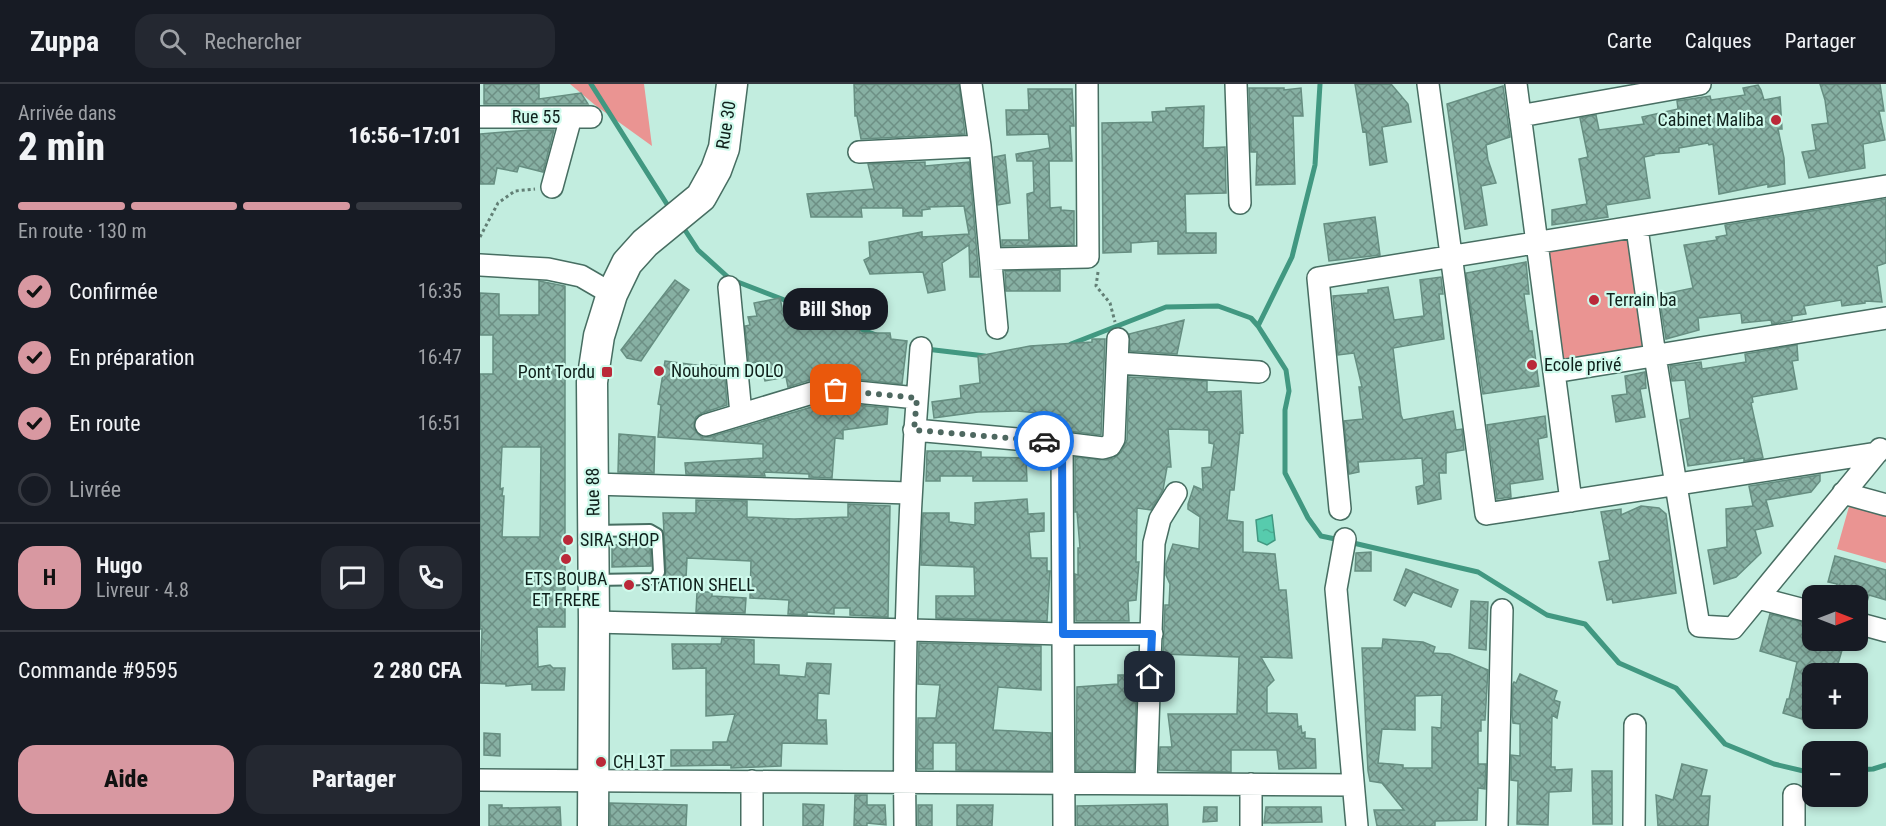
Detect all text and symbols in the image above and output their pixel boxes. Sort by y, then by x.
search box [135,14,555,68]
text: Zuppa [30,25,99,58]
icon: search [156,25,189,58]
text: Rechercher [204,29,302,54]
text: Carte [1607,29,1652,53]
text: Calques [1685,29,1752,53]
text: Partager [1785,29,1856,53]
street label: Rue 30 [711,99,740,151]
text: Arrivée dans [18,101,116,125]
street label: Rue 55 [512,106,560,127]
place label: Cabinet Maliba [1658,109,1764,130]
marker: Cabinet Maliba [1769,113,1783,127]
text: 16:56–17:01 [348,123,462,148]
text: 2 min [18,124,105,170]
text: En route · 130 m [18,219,146,243]
icon: check [18,275,51,308]
text: Confirmée [69,279,158,304]
text: 16:35 [418,279,462,303]
callout: Bill Shop [784,288,889,330]
place label: Terrain ba [1606,289,1677,310]
marker: Terrain ba [1587,293,1601,307]
text: Bill Shop [800,297,871,321]
icon: check [18,341,51,374]
text: En préparation [69,345,195,370]
text: 16:47 [418,345,462,369]
place label: Ecole privé [1544,354,1621,375]
marker: Ecole privé [1525,358,1539,372]
place label: Nouhoum DOLO [671,360,784,381]
place label: Pont Tordu [518,361,595,382]
marker: Nouhoum DOLO [652,364,666,378]
pin [810,364,861,415]
marker: Pont Tordu [600,365,614,379]
icon: bag [819,373,852,406]
icon: check [18,407,51,440]
text: En route [69,411,141,436]
text: 16:51 [418,411,462,435]
courier [1014,411,1074,471]
icon: car [1028,425,1061,458]
street label: Rue 88 [582,468,603,516]
text: Livrée [69,477,121,502]
place label: SIRA SHOP [580,529,659,550]
marker: SIRA SHOP [561,533,575,547]
button: chat [321,546,384,609]
button: phone [399,546,462,609]
marker: ETS BOUBA ET FRERE [559,552,573,566]
text: Hugo [96,553,142,578]
text: H [43,565,56,590]
place label: ETS BOUBA ET FRERE [525,568,608,610]
place label: STATION SHELL [641,574,755,595]
text: Livreur · 4.8 [96,578,189,602]
marker: STATION SHELL [622,578,636,592]
north arrow [1802,585,1868,651]
map controls [1802,585,1868,807]
pin [1124,651,1175,702]
text: Commande #9595 [18,658,178,683]
text: 2 280 CFA [373,658,462,683]
icon: home [1133,660,1166,693]
button: + [1802,663,1868,729]
button: − [1802,741,1868,807]
button: Aide [18,745,234,814]
button: Partager [246,745,462,814]
place label: CH L3T [613,751,665,772]
marker: CH L3T [594,755,608,769]

